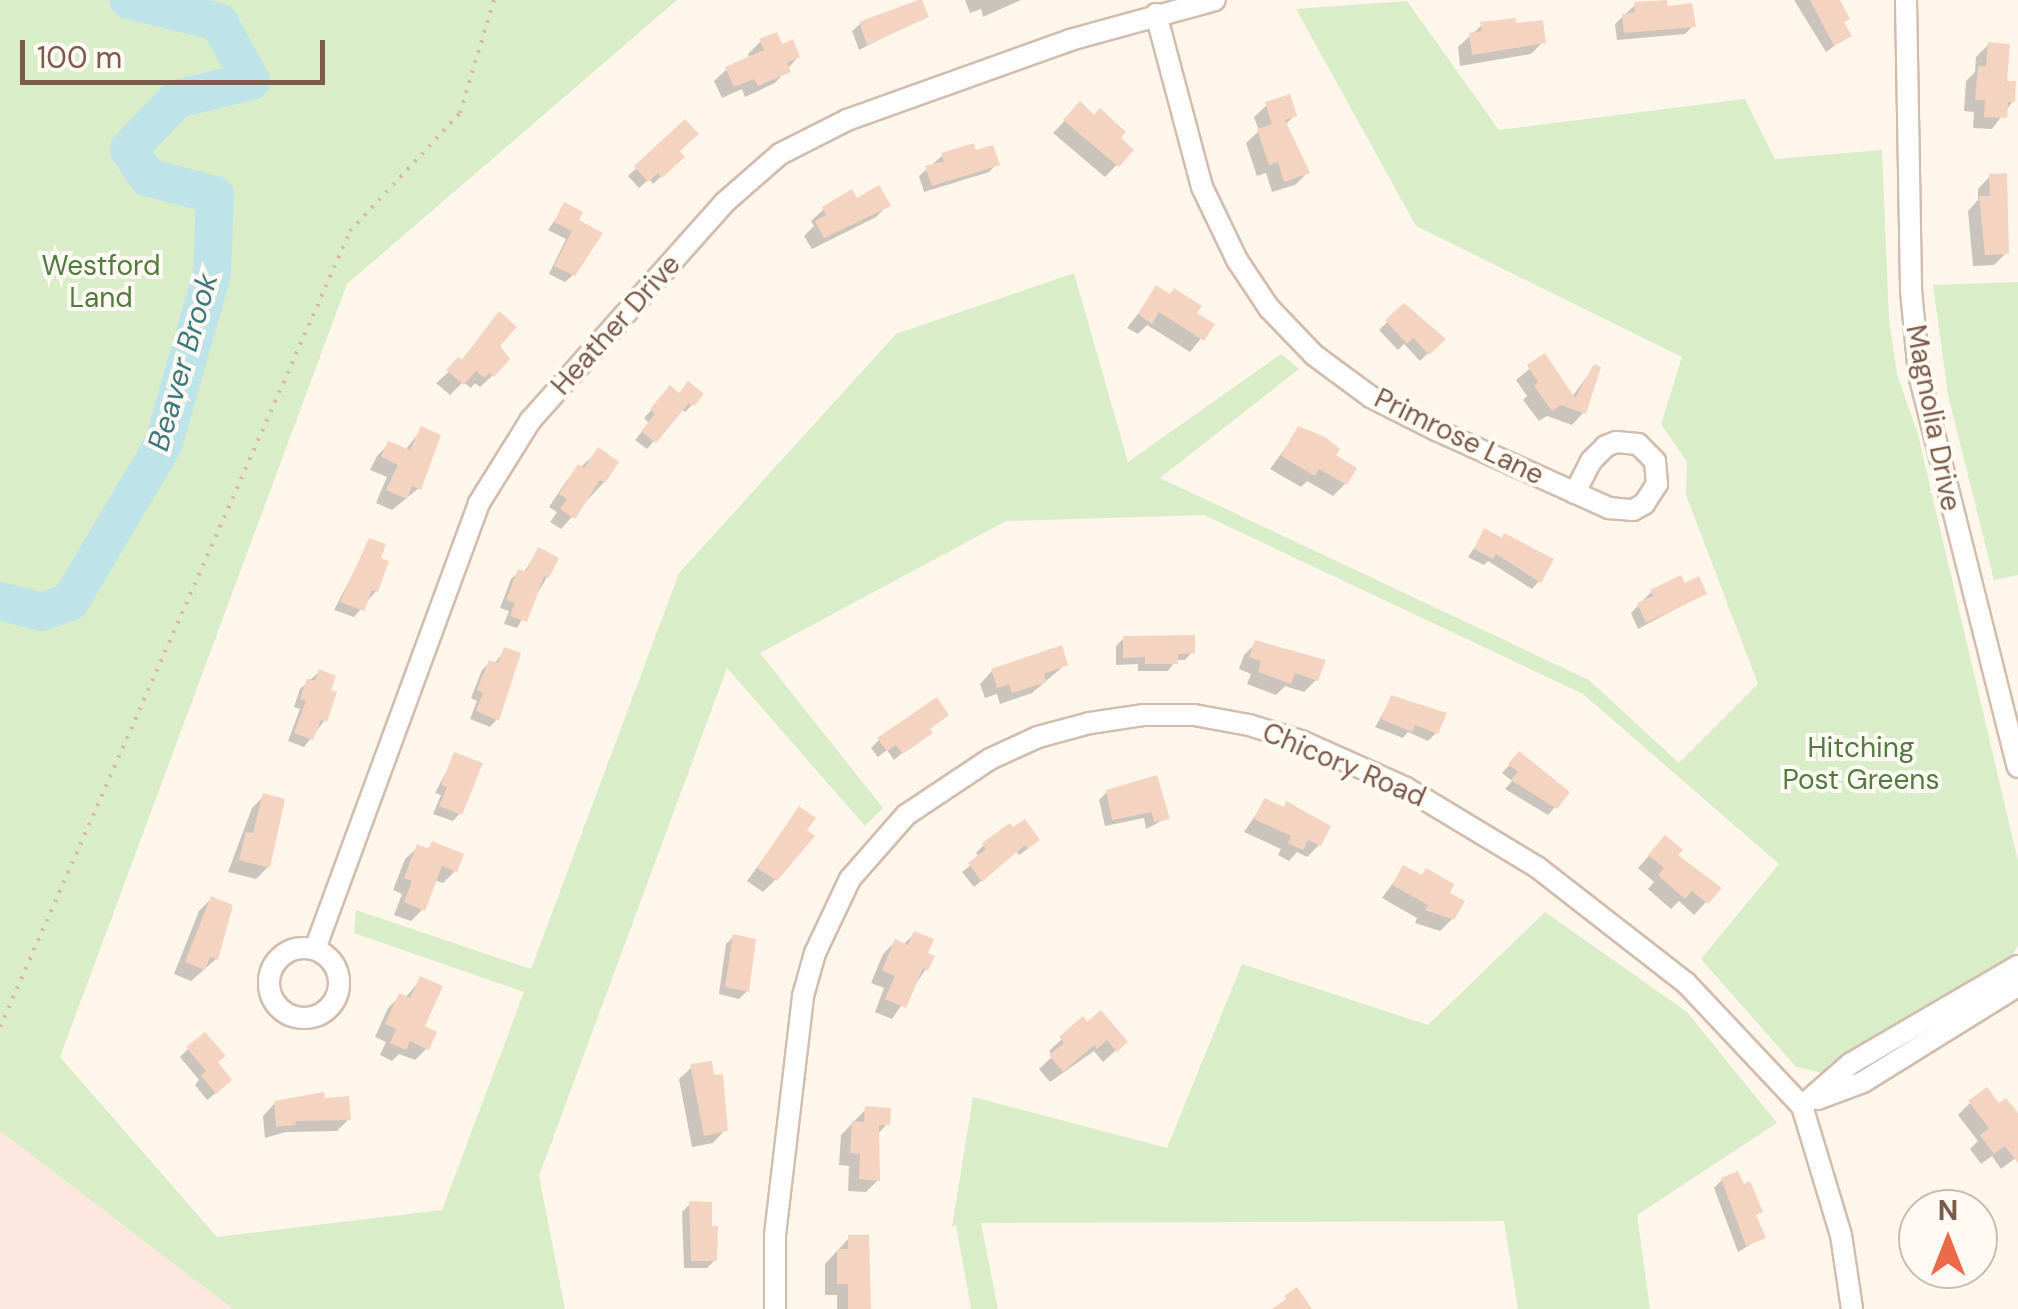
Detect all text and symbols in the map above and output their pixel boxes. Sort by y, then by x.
scale bar [25,20,330,82]
text: 100 m [37,38,122,77]
street label: Heather Drive [544,248,688,402]
park label: Westford Land [42,249,160,315]
water label: Beaver Brook [140,269,226,455]
street label: Magnolia Drive [1898,322,1968,514]
street label: Primrose Lane [1369,382,1549,492]
street label: Chicory Road [1257,716,1431,814]
park label: Hitching Post Greens [1783,731,1939,797]
north arrow [1898,1189,1998,1289]
text: N [1938,1192,1958,1229]

